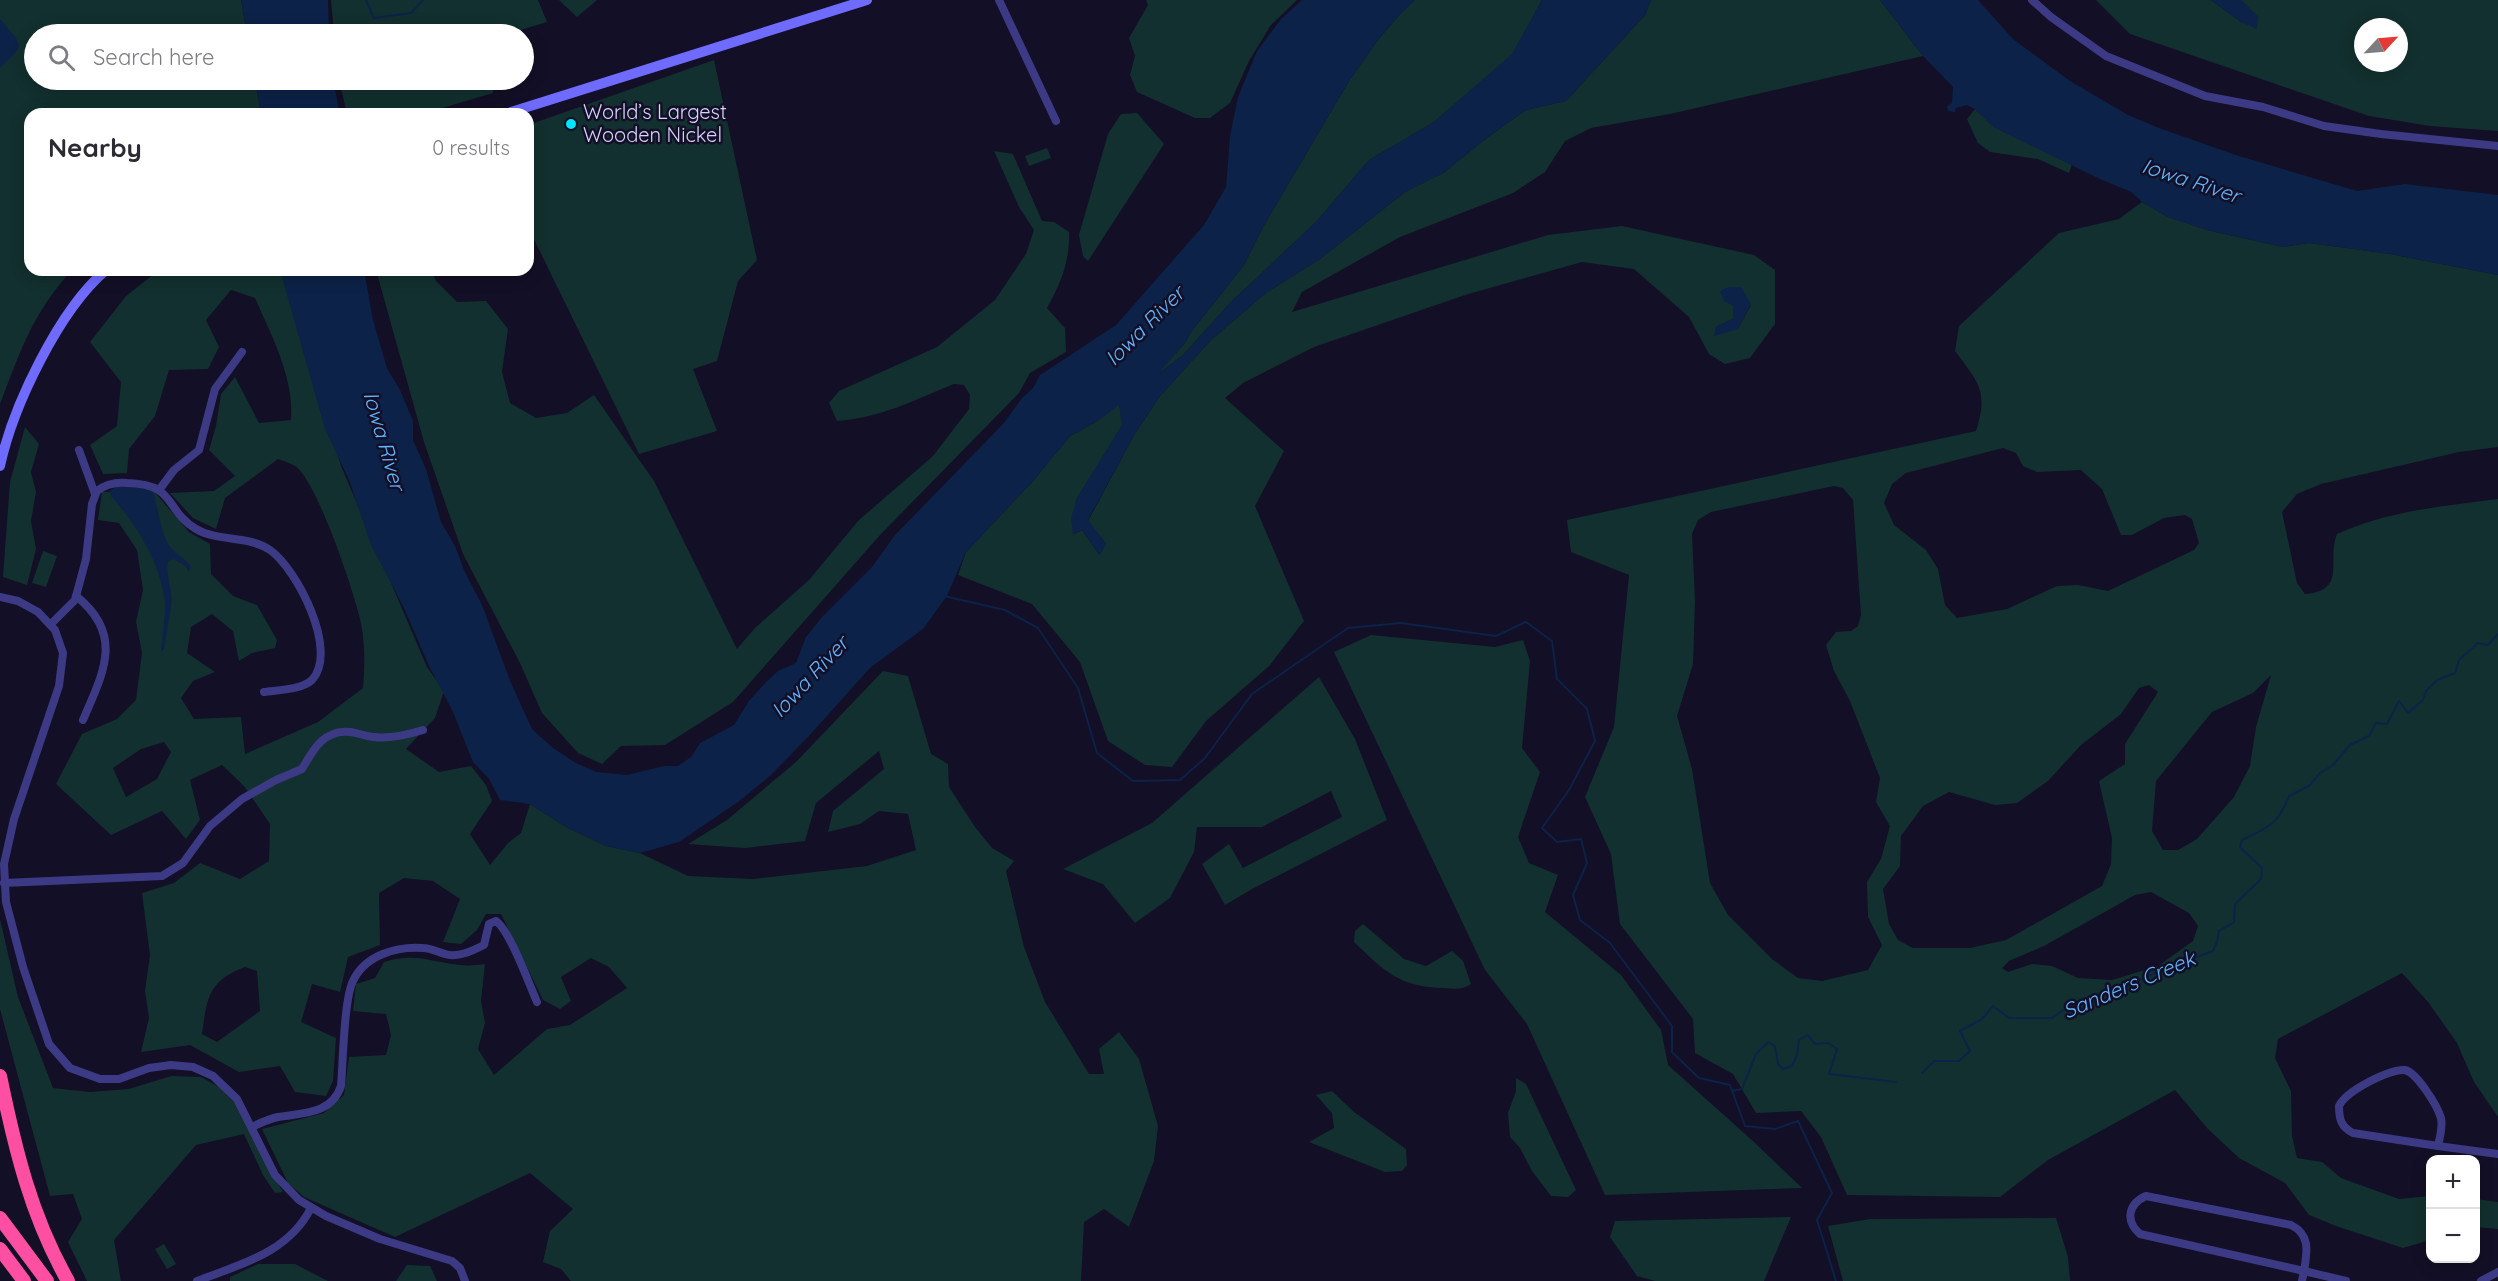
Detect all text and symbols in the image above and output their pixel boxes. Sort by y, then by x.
north arrow [2354,18,2408,72]
search box [24,24,534,90]
icon: search [45,41,78,74]
text: Search here [93,43,214,71]
place label: World’s Largest Wooden Nickel [583,99,727,147]
marker: World’s Largest Wooden Nickel [564,117,578,131]
text: Nearby [48,131,142,164]
text: 0 results [432,135,510,160]
water label: Iowa River [2139,152,2246,209]
water label: Iowa River [1099,278,1192,370]
water label: Iowa River [358,388,412,496]
water label: Iowa River [765,628,855,722]
water label: Sanders Creek [2059,944,2200,1024]
map controls [2426,1155,2480,1263]
button: + [2426,1155,2480,1209]
button: − [2426,1209,2480,1263]

